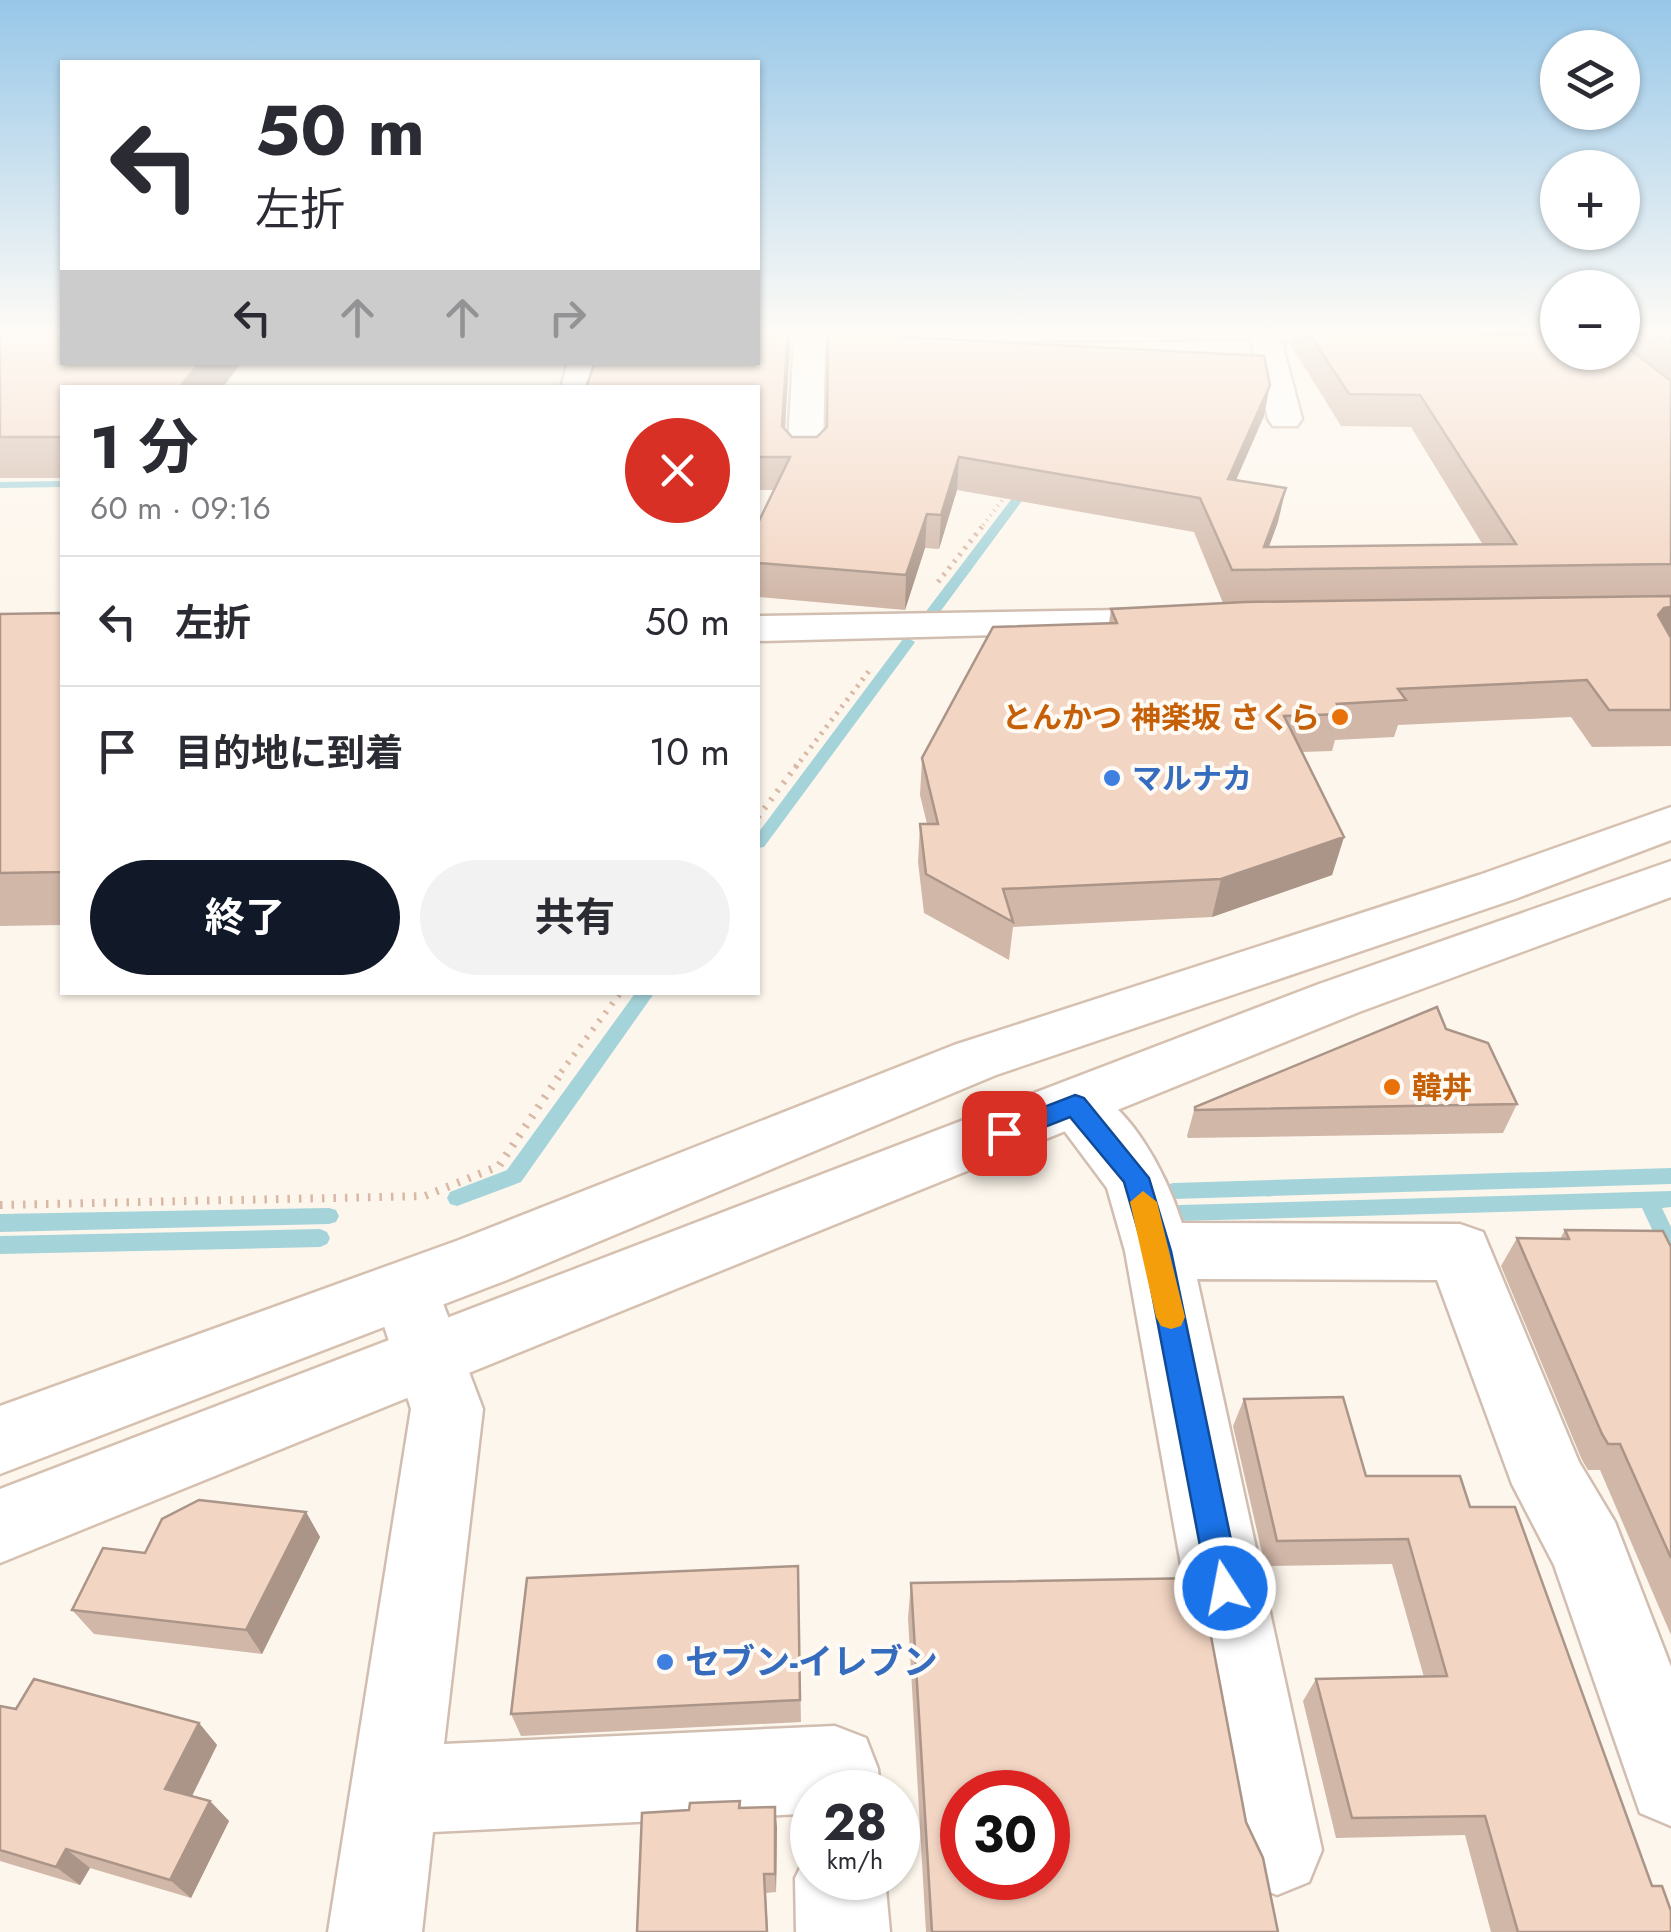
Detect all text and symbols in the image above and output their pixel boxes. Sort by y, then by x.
map controls [1540,30,1640,370]
button: layers [1540,30,1640,130]
text: 50 m [255,80,425,181]
icon: left [90,100,220,230]
button: + [1540,150,1640,250]
text: 左折 [255,177,345,242]
button: − [1540,270,1640,370]
icon: left [225,290,280,345]
icon: ahead [330,290,385,345]
icon: ahead [435,290,490,345]
icon: right [540,290,595,345]
text: 1 分 [90,404,199,491]
button: close [625,418,730,523]
text: 60 m · 09:16 [90,485,271,531]
icon: left [90,594,145,649]
text: 50 m [645,594,730,649]
text: 左折 [175,595,251,650]
place label: とんかつ 神楽坂 さくら [1002,696,1320,739]
marker: とんかつ 神楽坂 さくら [1329,706,1351,728]
icon: arrive [90,724,145,779]
text: 10 m [649,724,730,779]
text: 目的地に到着 [175,725,403,780]
place label: マルナカ [1132,757,1252,800]
marker: マルナカ [1101,767,1123,789]
button: 終了 [90,860,400,975]
button: 共有 [420,860,730,975]
place label: 韓丼 [1412,1066,1472,1109]
marker: 韓丼 [1381,1076,1403,1098]
pin [962,1091,1047,1176]
icon: arrive [977,1106,1032,1161]
position arrow [1173,1536,1277,1640]
place label: セブン-イレブン [685,1637,938,1687]
marker: セブン-イレブン [654,1651,676,1673]
speed limit sign: 30 [940,1770,1070,1900]
text: 28 [823,1786,887,1859]
text: km/h [827,1842,883,1878]

